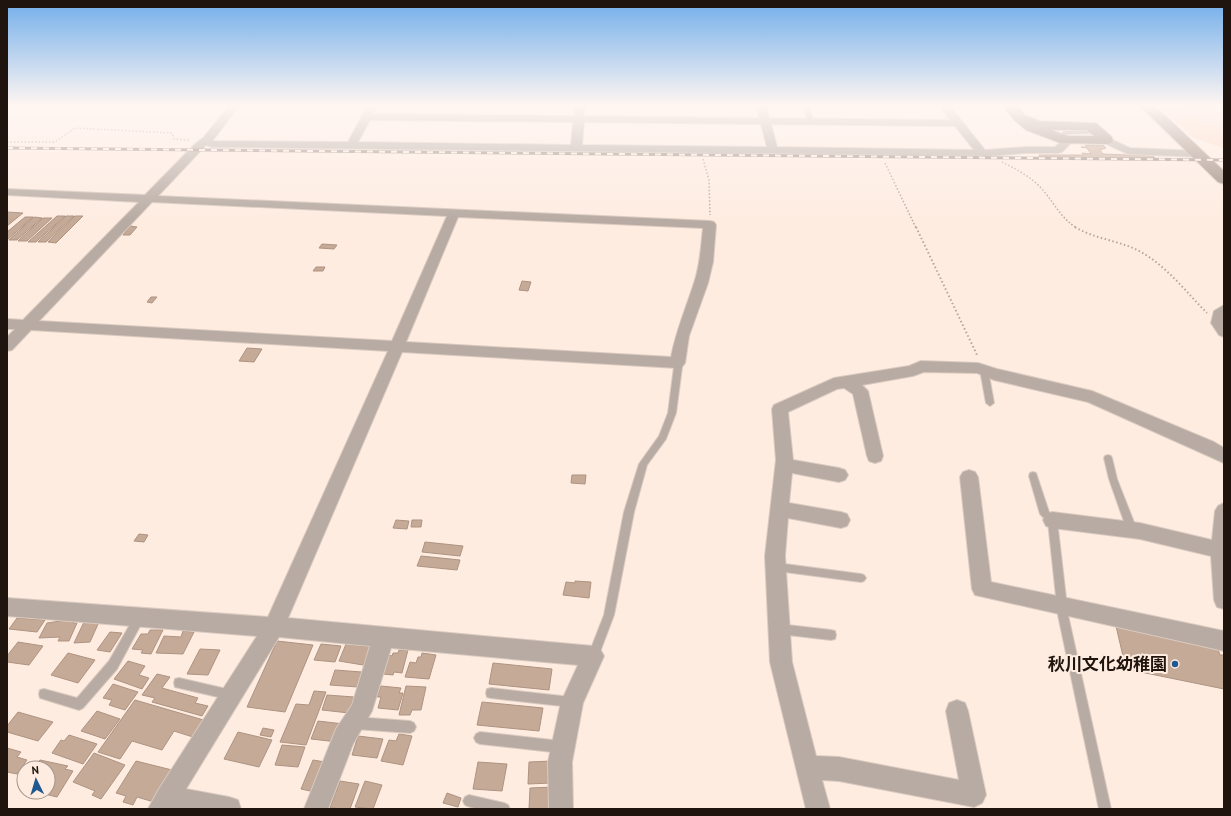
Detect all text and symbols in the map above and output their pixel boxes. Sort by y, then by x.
place label: 秋川文化幼稚園 [1048,653,1167,675]
marker: 秋川文化幼稚園 [1170,659,1180,669]
north arrow [16,760,56,800]
text: N [31,763,39,777]

